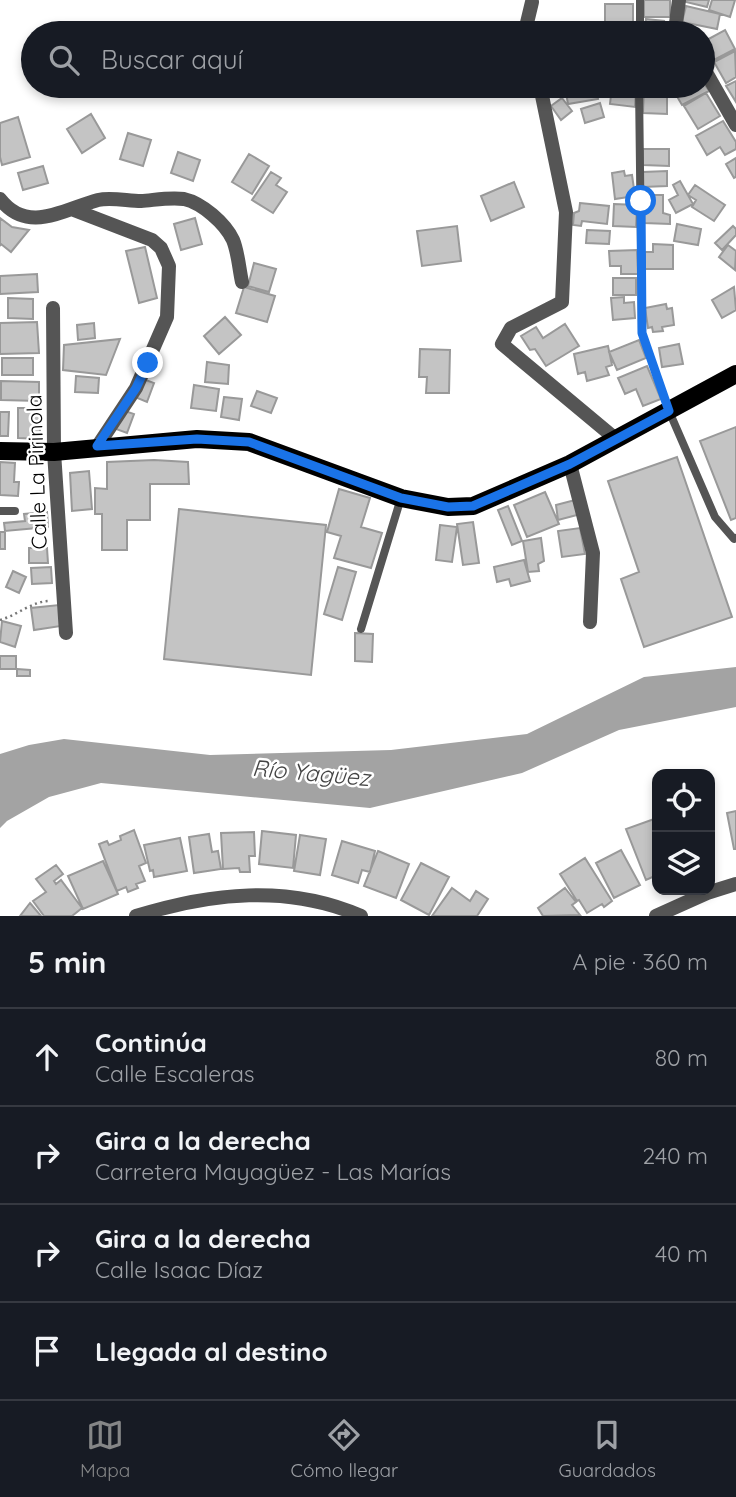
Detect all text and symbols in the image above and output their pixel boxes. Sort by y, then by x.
search box [21,21,715,98]
icon: search [45,41,83,79]
text: Buscar aquí [101,43,243,76]
route start [625,185,656,216]
route end [132,347,163,378]
street label: Calle La Pirinola [20,394,52,550]
water label: Río Yagüez [251,753,373,792]
map controls [652,769,715,895]
button: locate [652,769,715,832]
button: layers [652,832,715,895]
text: 5 min [28,943,106,981]
text: A pie · 360 m [573,947,708,976]
text: Continúa [95,1026,207,1059]
icon: ahead [28,1038,66,1076]
text: 80 m [655,1043,708,1072]
text: Calle Escaleras [95,1059,255,1088]
text: Gira a la derecha [95,1124,311,1157]
icon: right [28,1136,66,1174]
text: 240 m [643,1141,708,1170]
text: Carretera Mayagüez - Las Marías [95,1157,451,1186]
text: Gira a la derecha [95,1222,311,1255]
icon: right [28,1234,66,1272]
text: 40 m [655,1239,708,1268]
text: Calle Isaac Díaz [95,1255,263,1284]
icon: arrive [28,1332,66,1370]
text: Llegada al destino [95,1335,328,1368]
tab: Mapa [80,1416,130,1482]
tab: Cómo llegar [291,1416,398,1482]
tab: Guardados [559,1416,656,1482]

